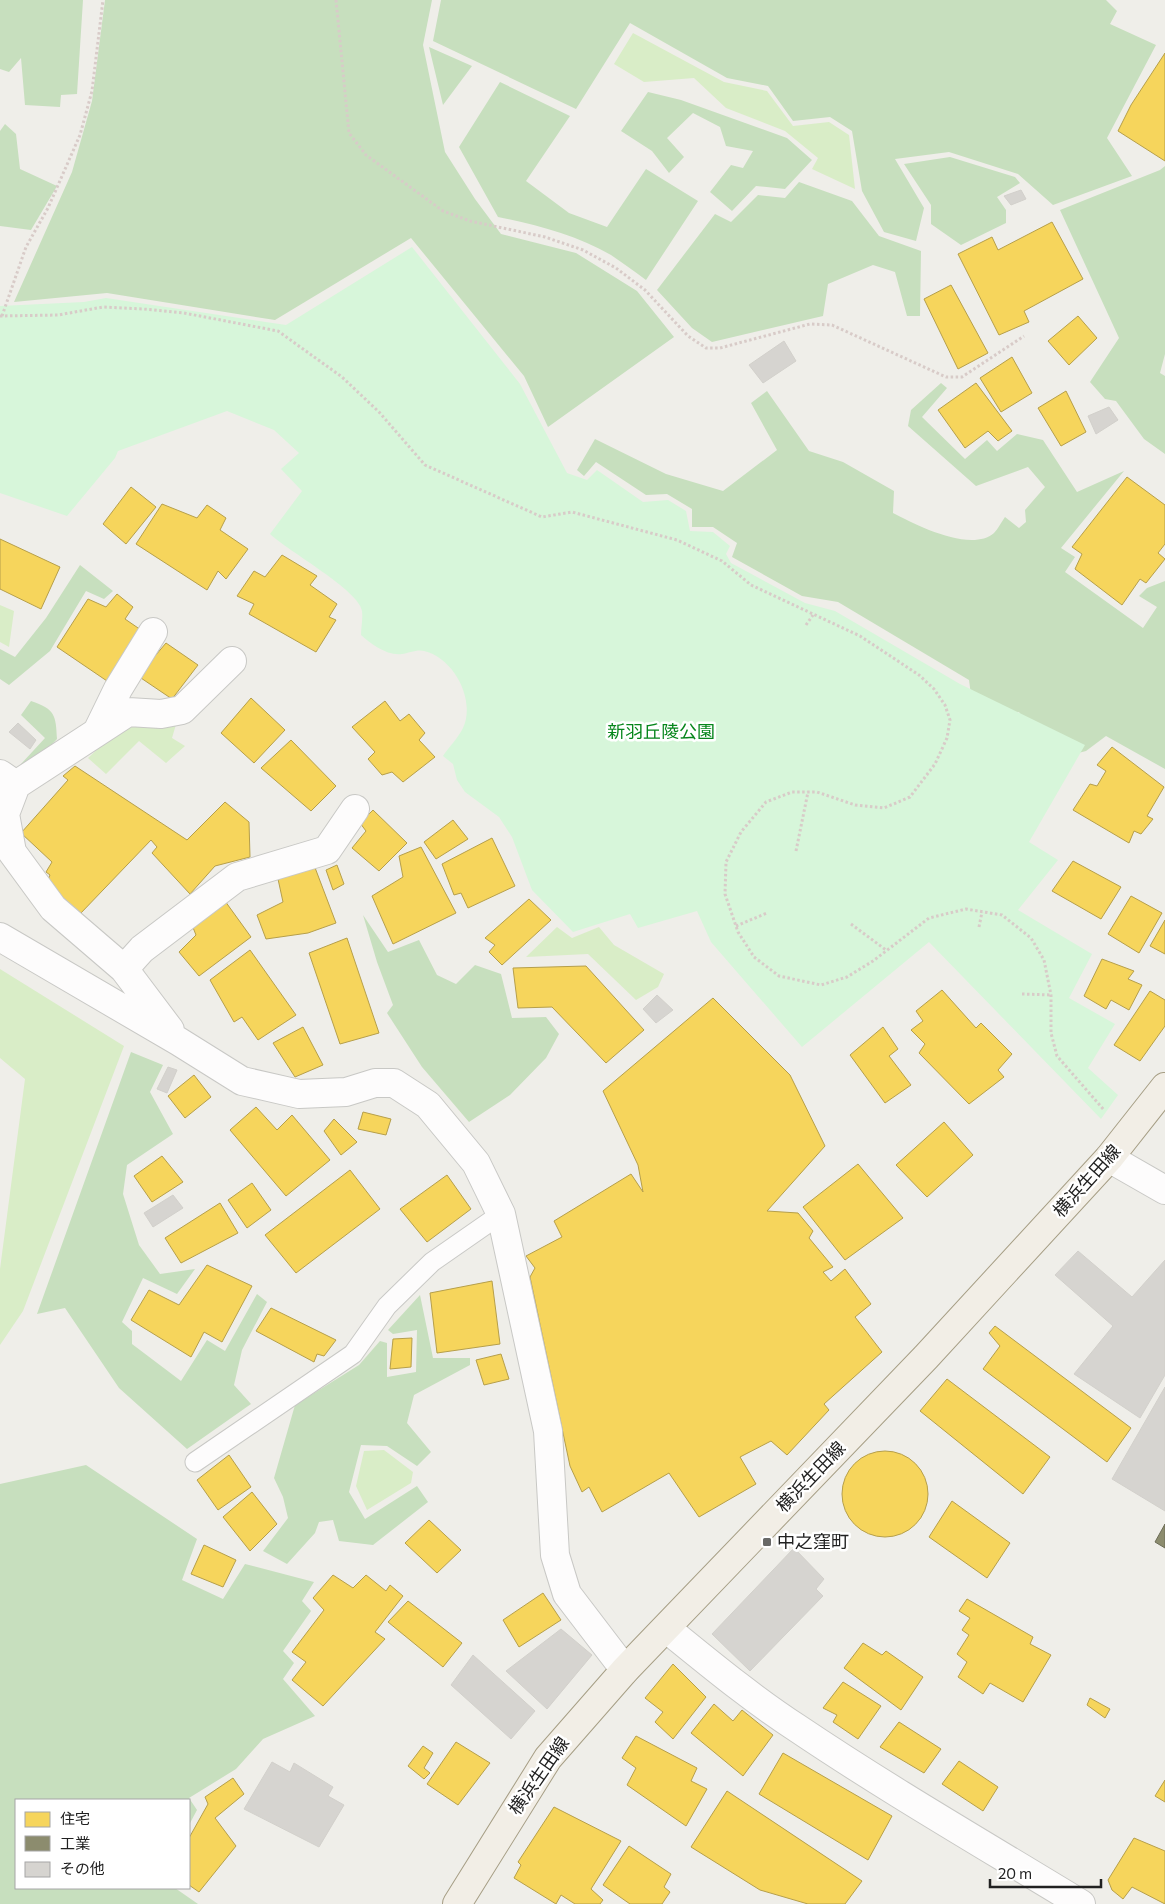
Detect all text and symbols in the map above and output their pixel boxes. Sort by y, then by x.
park label: 新羽丘陵公園 [607,720,715,742]
street label: 横浜生田線 [1048,1140,1125,1221]
street label: 横浜生田線 [771,1436,849,1516]
place label: 中之窪町 [777,1530,849,1552]
marker: 中之窪町 [761,1536,773,1548]
street label: 横浜生田線 [503,1732,573,1819]
legend [15,1799,190,1889]
text: 住宅 [60,1809,90,1827]
text: 工業 [60,1834,90,1852]
scale bar [990,1856,1101,1888]
text: その他 [60,1859,105,1877]
text: 20 m [998,1864,1032,1882]

